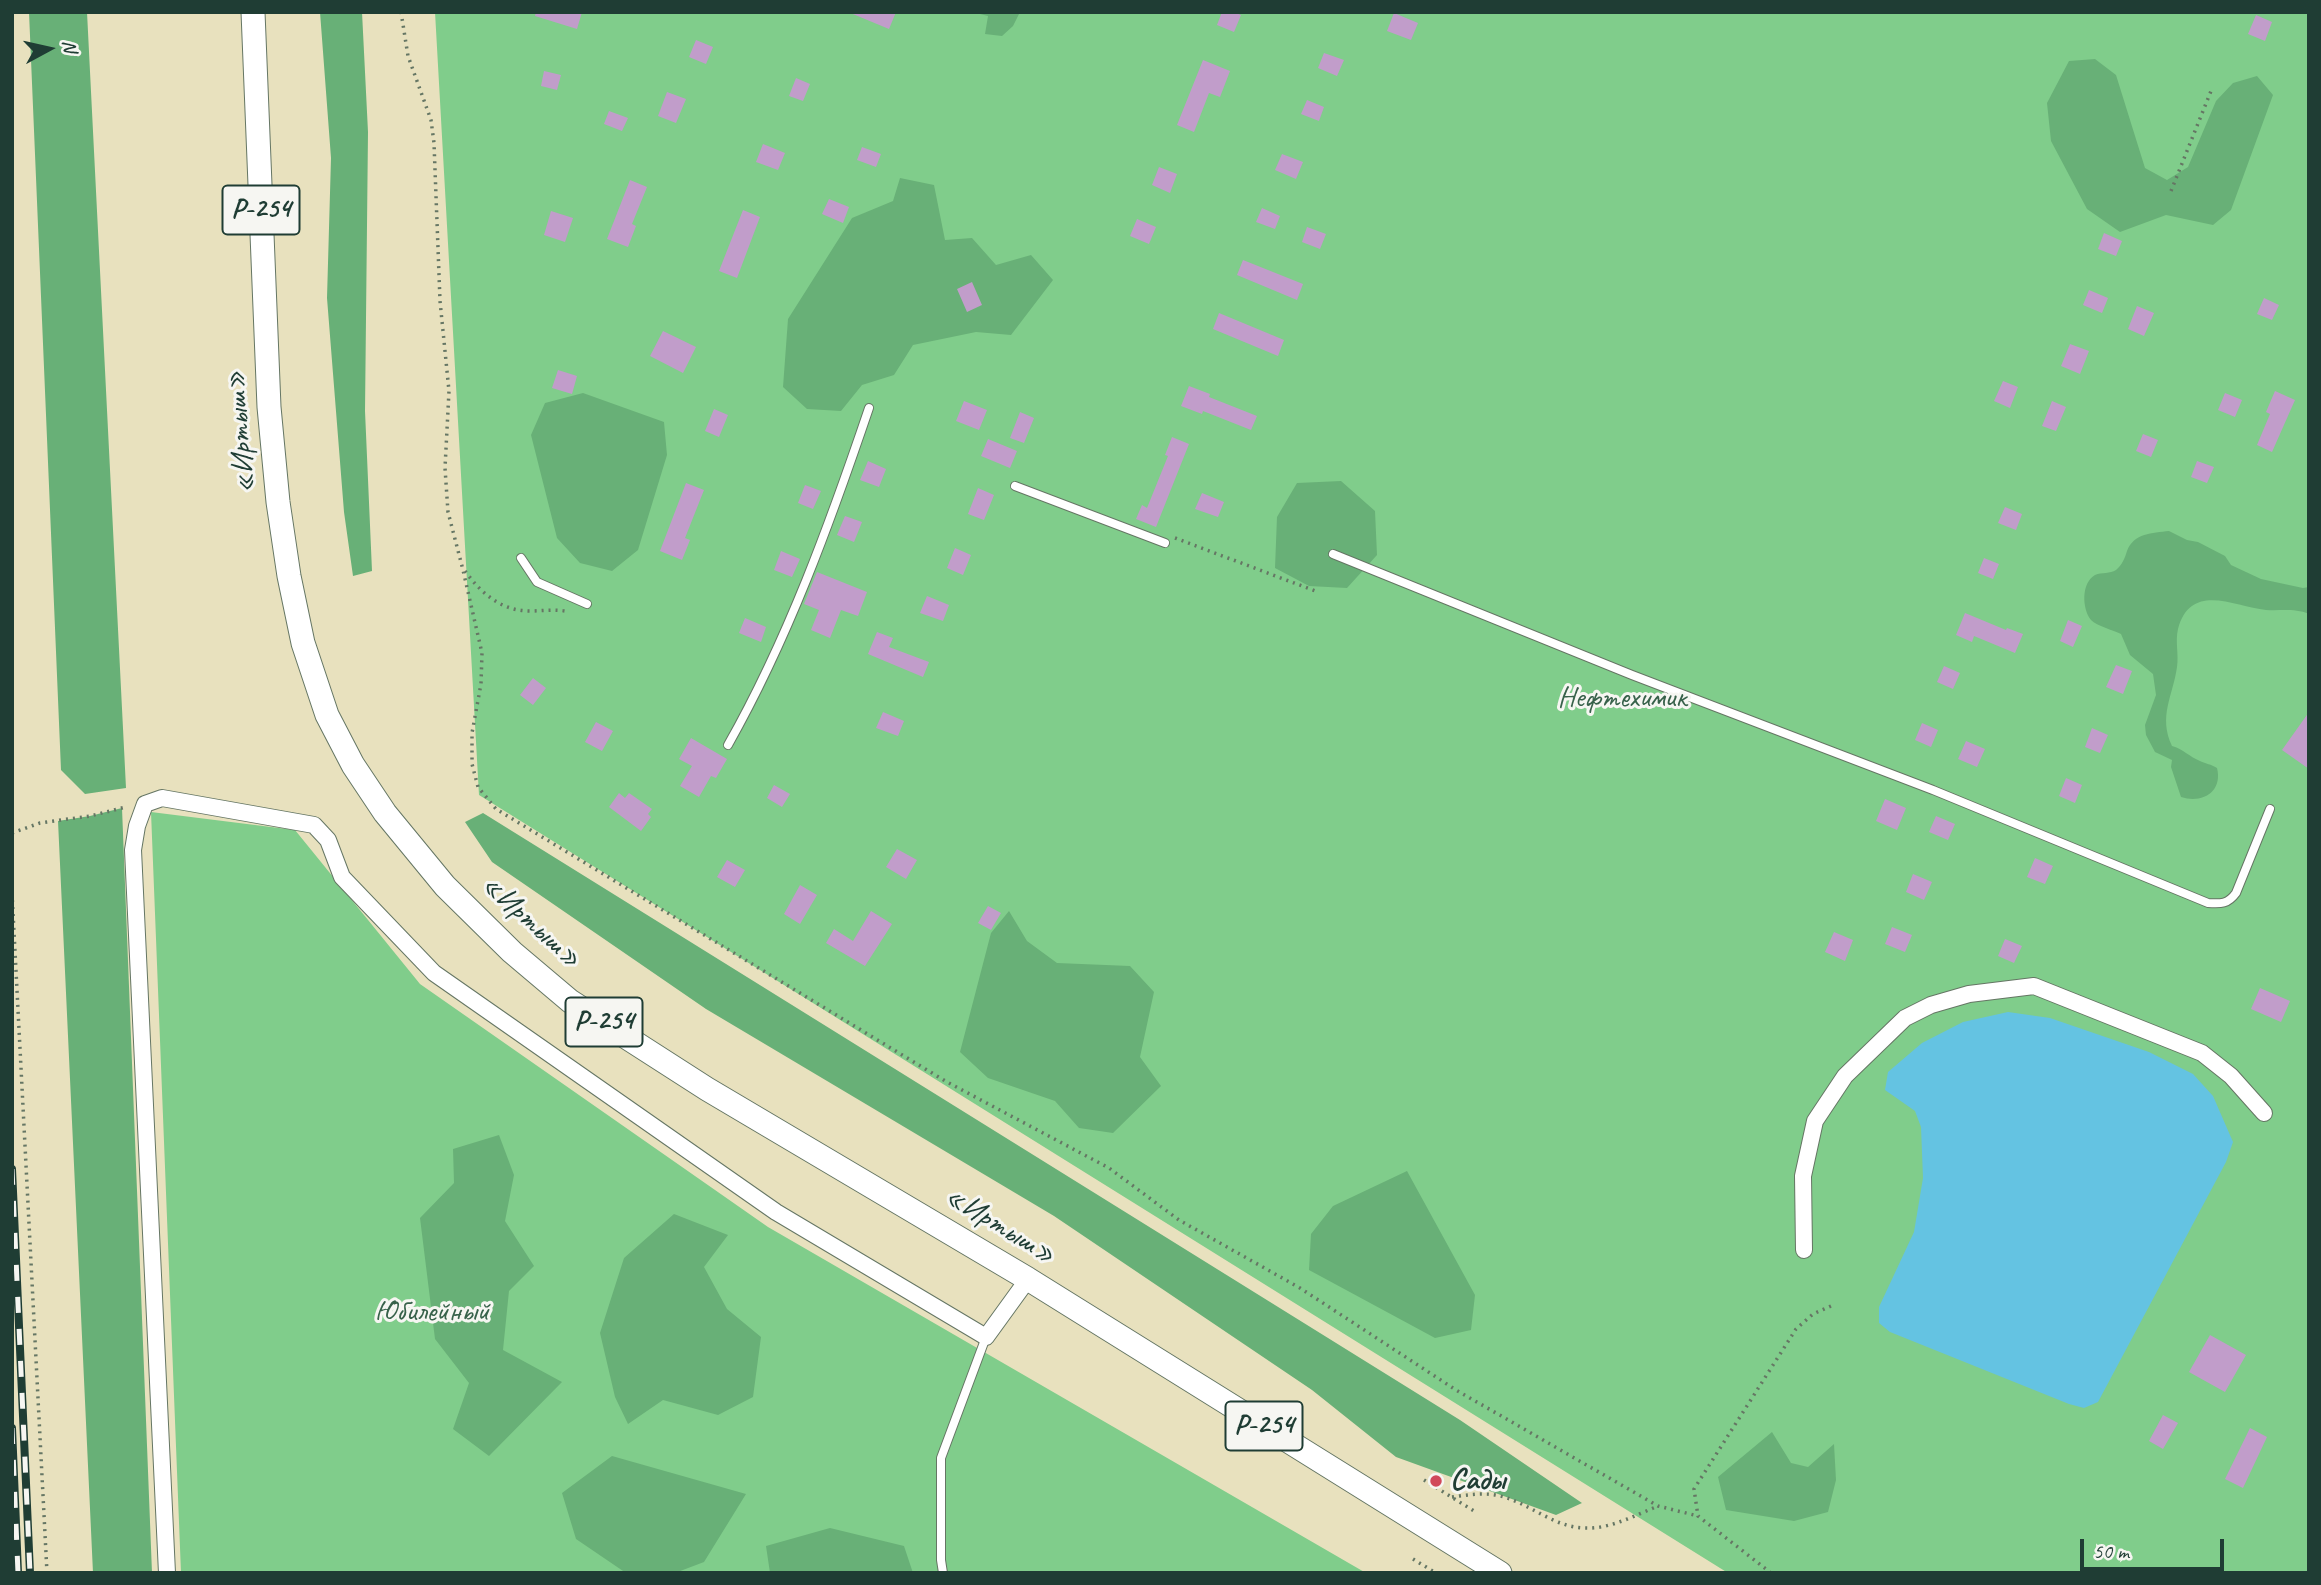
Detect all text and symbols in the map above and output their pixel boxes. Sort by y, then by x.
north arrow [14,14,84,84]
text: N [57,39,82,54]
road number: Р-254 [222,186,300,234]
street label: «Иртыш» [218,369,264,495]
park label: Нефтехимик [1558,680,1686,716]
street label: «Иртыш» [473,868,589,976]
road number: Р-254 [566,998,642,1046]
street label: «Иртыш» [938,1179,1062,1273]
park label: Юбилейный [375,1294,489,1330]
road number: Р-254 [1226,1402,1302,1450]
place label: Сады [1450,1463,1505,1499]
marker: Сады [1428,1473,1444,1489]
scale bar [2083,1526,2226,1570]
text: 50 m [2093,1538,2129,1564]

